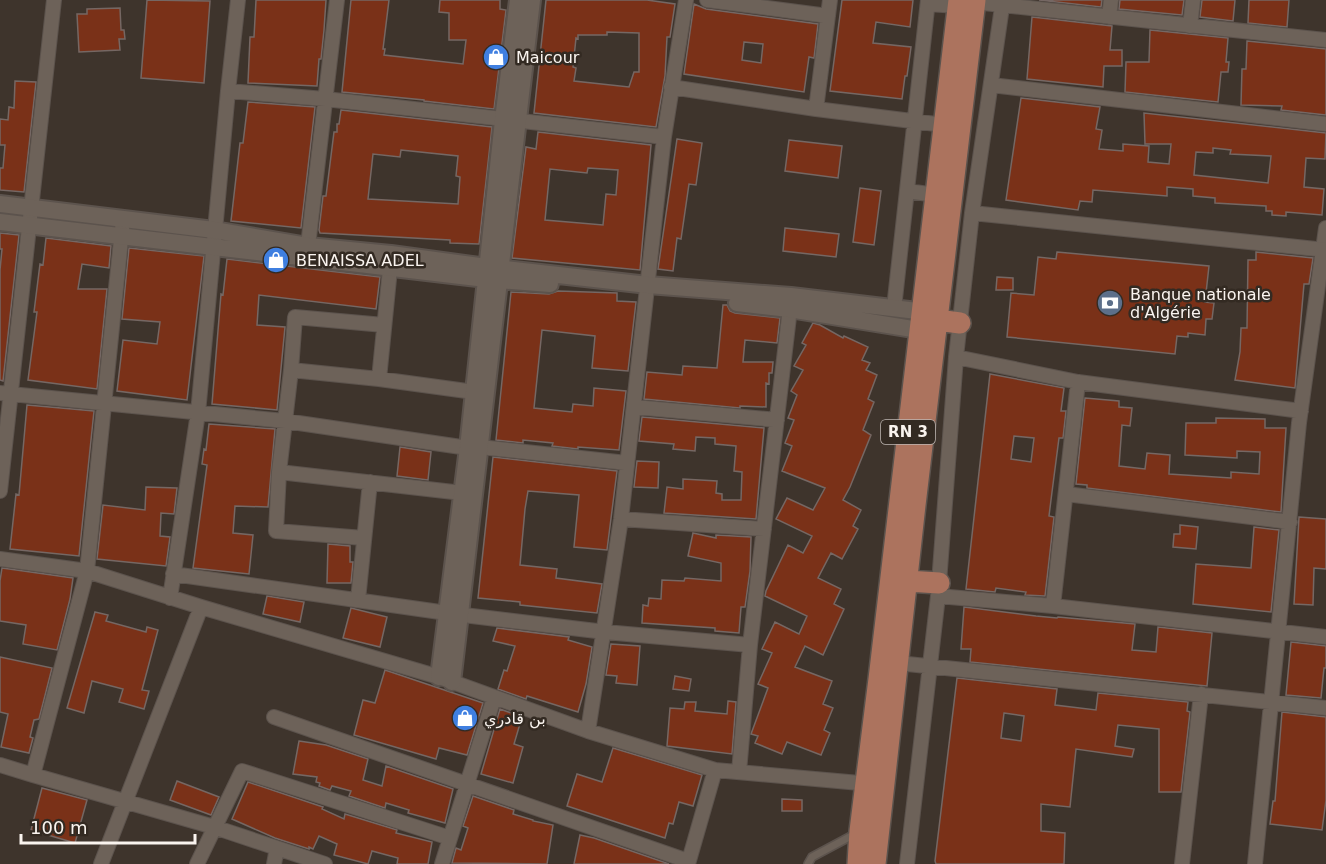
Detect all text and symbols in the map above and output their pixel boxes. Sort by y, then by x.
shop icon: Maicour [481,42,511,72]
place label: Maicour [516,48,580,67]
shop icon: BENAISSA ADEL [261,245,291,275]
place label: BENAISSA ADEL [296,251,424,270]
place label: Banque nationale d'Algérie [1130,285,1271,322]
bank icon: Banque nationale d'Algérie [1095,288,1125,318]
road number: RN 3 [881,420,935,444]
shop icon: بن قادري [450,703,480,733]
place label: بن قادري [484,709,546,729]
scale bar [21,807,195,845]
text: 100 m [30,817,88,838]

